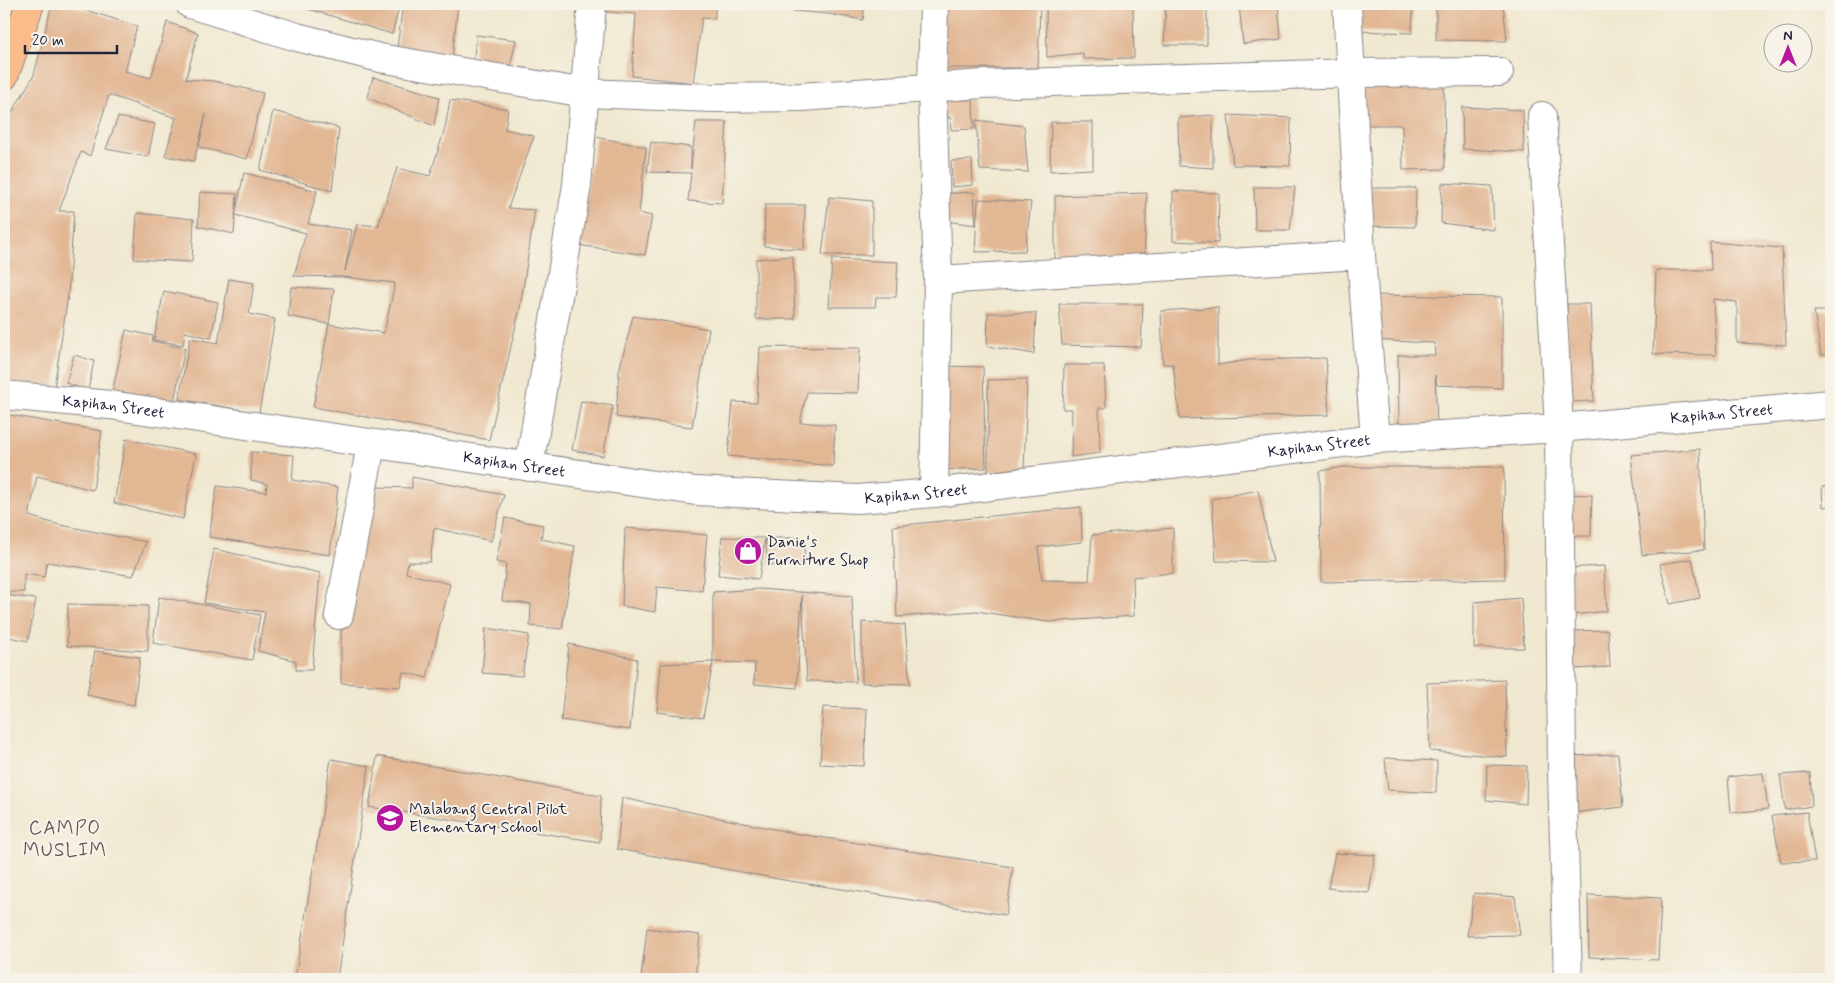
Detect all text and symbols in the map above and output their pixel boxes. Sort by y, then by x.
scale bar [25,22,118,54]
north arrow [1762,22,1812,72]
text: N [1783,27,1793,45]
text: 20 m [32,31,64,51]
street label: Kapihan Street [61,390,166,423]
street label: Kapihan Street [1669,399,1774,429]
street label: Kapihan Street [1267,429,1371,463]
street label: Kapihan Street [462,446,567,482]
street label: Kapihan Street [864,479,968,509]
place label: Danie's Furniture Shop [767,532,869,571]
shop icon: Danie's Furniture Shop [733,536,763,566]
place label: Malabang Central Pilot Elementary School [409,799,568,838]
school or university icon: Malabang Central Pilot Elementary School [375,803,405,833]
district label: CAMPO MUSLIM [23,816,107,863]

